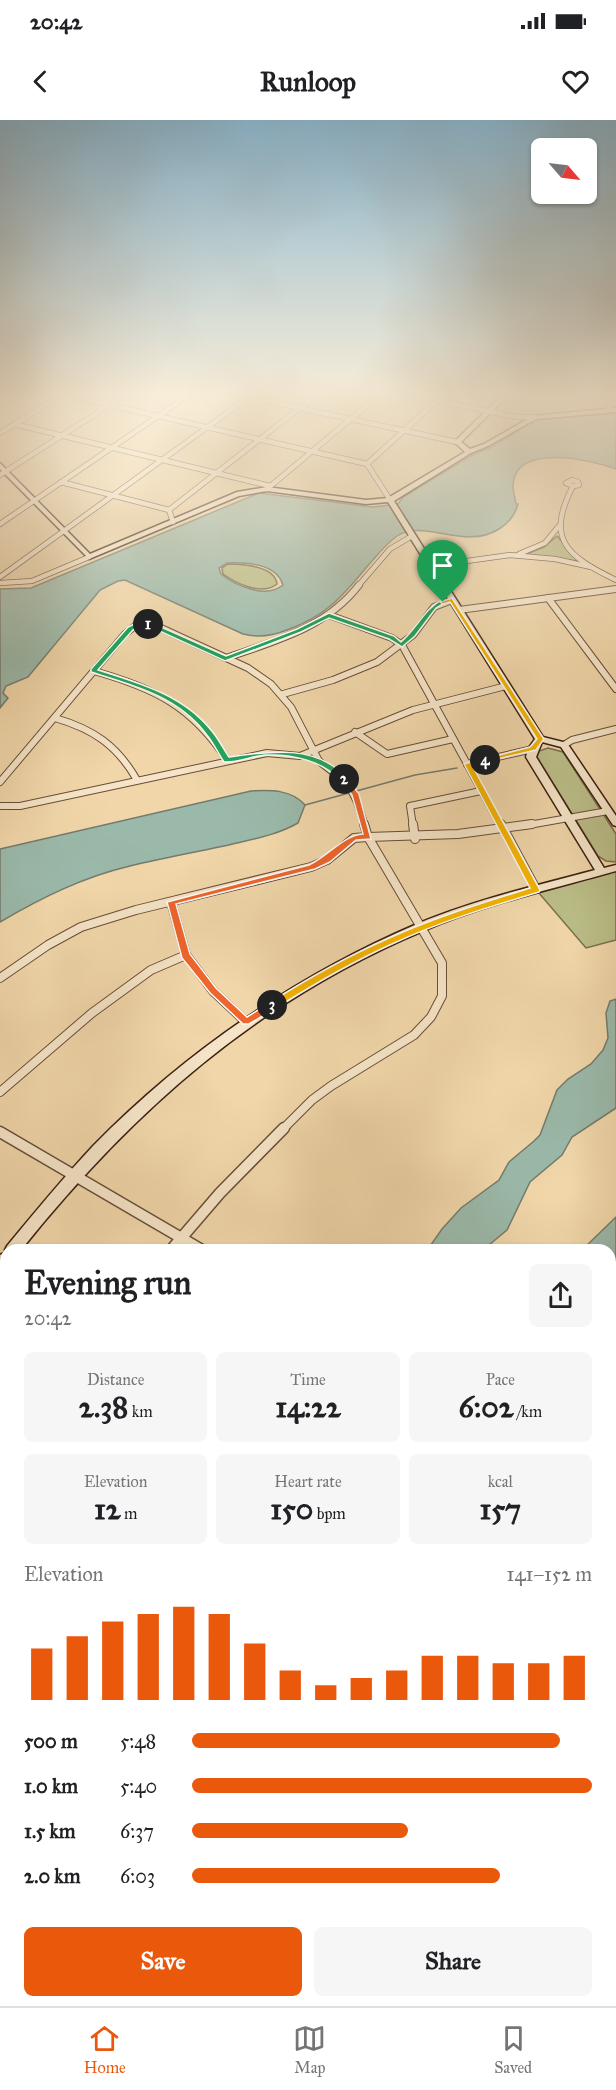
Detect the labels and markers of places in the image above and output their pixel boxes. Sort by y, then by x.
pin [417,540,468,602]
pin: 1 [133,609,163,639]
pin: 4 [470,745,500,775]
pin: 2 [329,764,359,794]
pin: 3 [257,990,287,1020]

